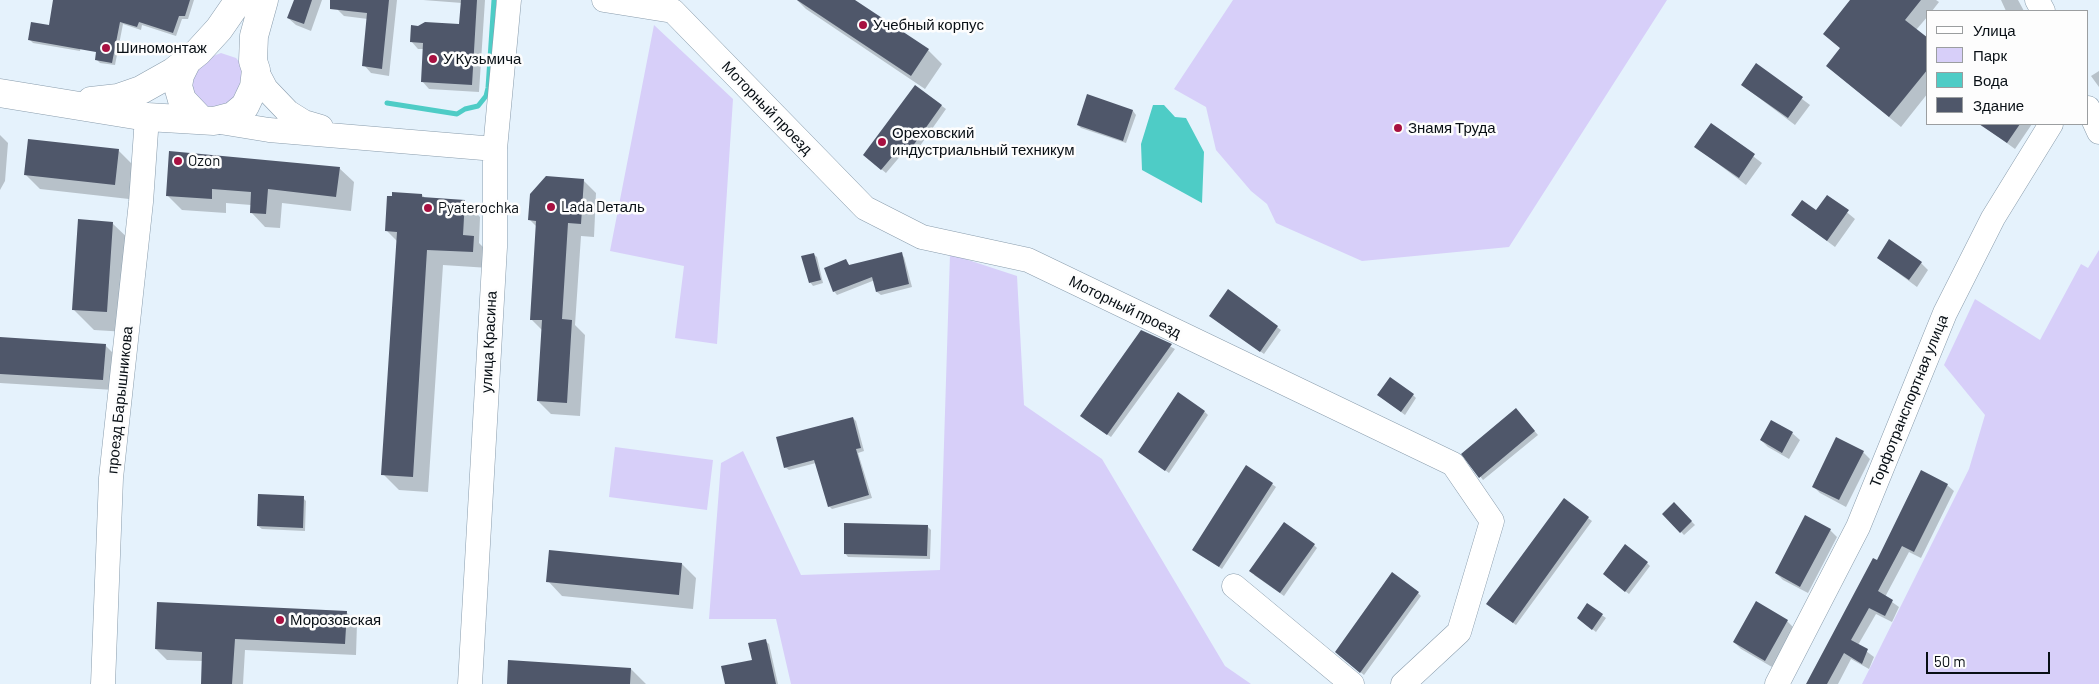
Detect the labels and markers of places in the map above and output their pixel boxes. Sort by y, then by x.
place label: Учебный корпус [873,16,984,34]
marker: Учебный корпус [857,19,869,31]
place label: Шиномонтаж [116,39,207,57]
marker: Шиномонтаж [100,42,112,54]
place label: У Кузьмича [443,50,521,68]
marker: У Кузьмича [427,53,439,65]
place label: Знамя Труда [1408,119,1496,137]
marker: Знамя Труда [1392,122,1404,134]
place label: Ореховский индустриальный техникум [892,124,1074,159]
marker: Ореховский индустриальный техникум [876,136,888,148]
place label: Ozon [188,152,220,170]
marker: Ozon [172,155,184,167]
place label: Lada Dеталь [561,198,645,216]
place label: Pyaterochka [438,199,519,217]
marker: Lada Dеталь [545,201,557,213]
marker: Pyaterochka [422,202,434,214]
place label: Морозовская [290,611,381,629]
marker: Морозовская [274,614,286,626]

